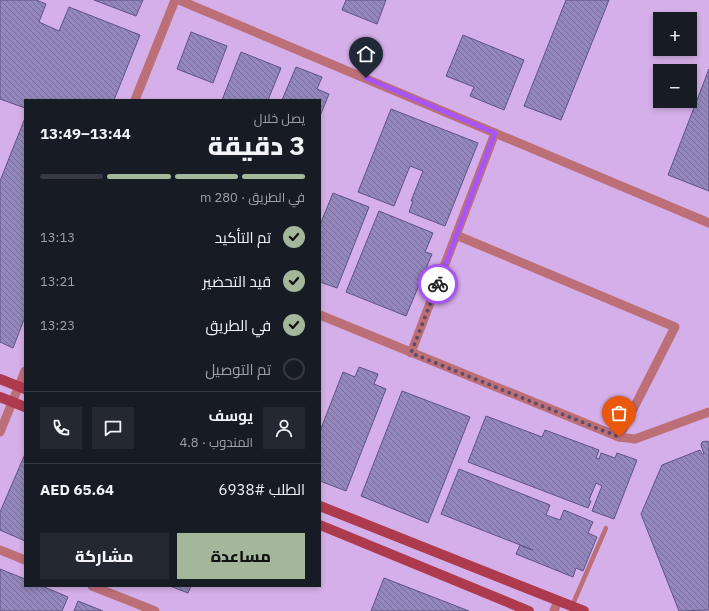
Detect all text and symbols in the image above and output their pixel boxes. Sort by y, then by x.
map controls [653,12,697,108]
button: + [653,12,697,56]
pin [349,37,383,78]
icon: home [355,43,377,65]
button: − [653,64,697,108]
text: يصل خلال [254,110,305,127]
text: 13:44–13:49 [40,124,131,143]
text: 3 دقيقة [208,128,305,162]
text: في الطريق · 280 m [200,189,305,206]
icon: check [283,226,305,248]
text: تم التأكيد [215,228,271,247]
text: 13:13 [40,229,75,246]
courier [418,264,458,304]
icon: check [283,270,305,292]
text: قيد التحضير [203,272,271,291]
text: 13:21 [40,273,75,290]
icon: bike [427,273,449,295]
icon: check [283,314,305,336]
text: في الطريق [206,316,271,335]
text: 13:23 [40,317,75,334]
text: تم التوصيل [205,360,271,379]
pin [602,396,636,437]
icon: bag [608,402,630,424]
text: يوسف [208,406,253,425]
button: phone [40,407,82,449]
button: chat [92,407,134,449]
button: person [263,407,305,449]
text: المندوب · 4.8 [180,434,253,451]
text: AED 65.64 [40,480,114,499]
text: الطلب #6938 [218,480,305,499]
button: مشاركة [40,533,169,579]
button: مساعدة [177,533,305,579]

